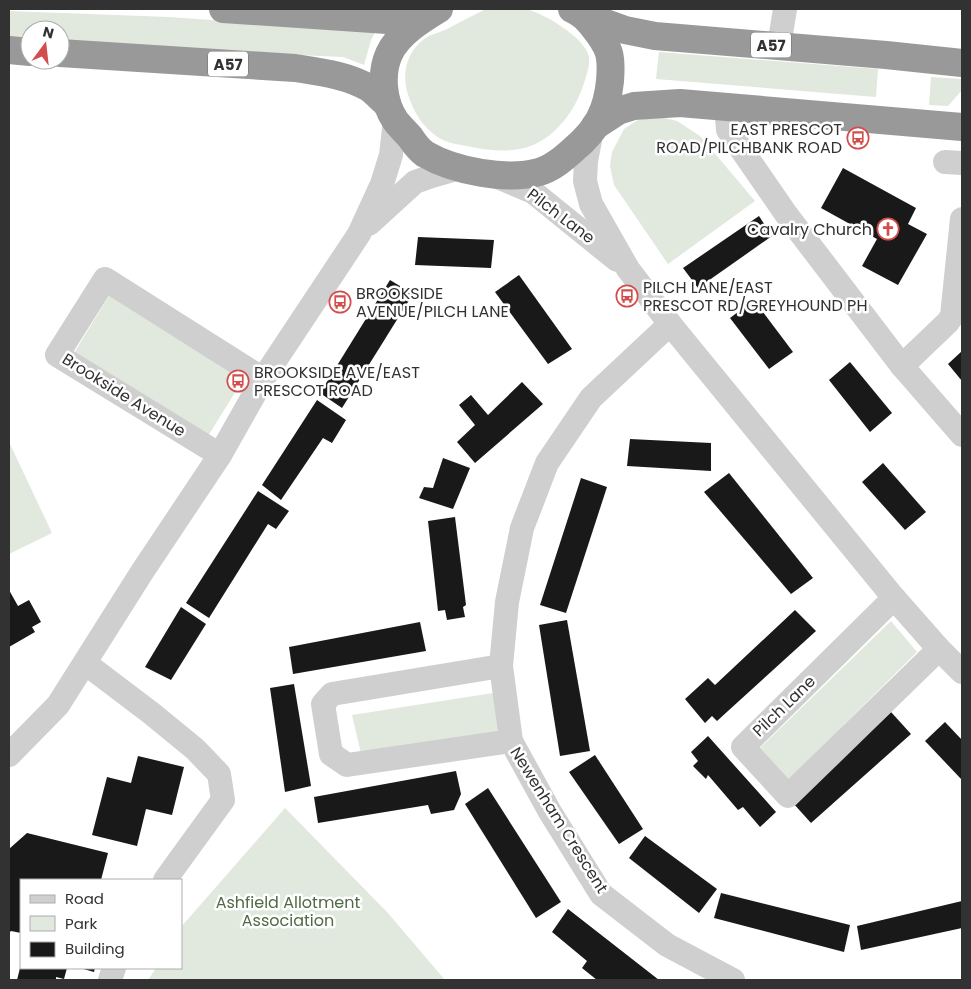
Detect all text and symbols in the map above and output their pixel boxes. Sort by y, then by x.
north arrow [20,20,70,70]
text: N [41,21,56,43]
road number: A57 [751,32,791,58]
road number: A57 [208,52,248,76]
place label: EAST PRESCOT ROAD/PILCHBANK ROAD [656,118,842,159]
bus stop icon: EAST PRESCOT ROAD/PILCHBANK ROAD [846,126,870,150]
street label: Pilch Lane [522,183,600,249]
church icon: Cavalry Church [876,217,900,241]
place label: Cavalry Church [747,218,872,241]
place label: PILCH LANE/EAST PRESCOT RD/GREYHOUND PH [643,276,867,317]
place label: BROOKSIDE AVENUE/PILCH LANE [356,282,509,323]
bus stop icon: PILCH LANE/EAST PRESCOT RD/GREYHOUND PH [615,284,639,308]
bus stop icon: BROOKSIDE AVENUE/PILCH LANE [328,290,352,314]
street label: Brookside Avenue [58,348,190,442]
place label: BROOKSIDE AVE/EAST PRESCOT ROAD [254,361,420,402]
bus stop icon: BROOKSIDE AVE/EAST PRESCOT ROAD [226,369,250,393]
street label: Pilch Lane [748,670,821,742]
street label: Newenham Crescent [505,742,614,898]
legend [20,879,182,969]
text: Road [65,888,104,909]
park label: Ashfield Allotment Association [216,891,361,932]
text: Park [65,913,97,934]
text: Building [65,938,125,959]

